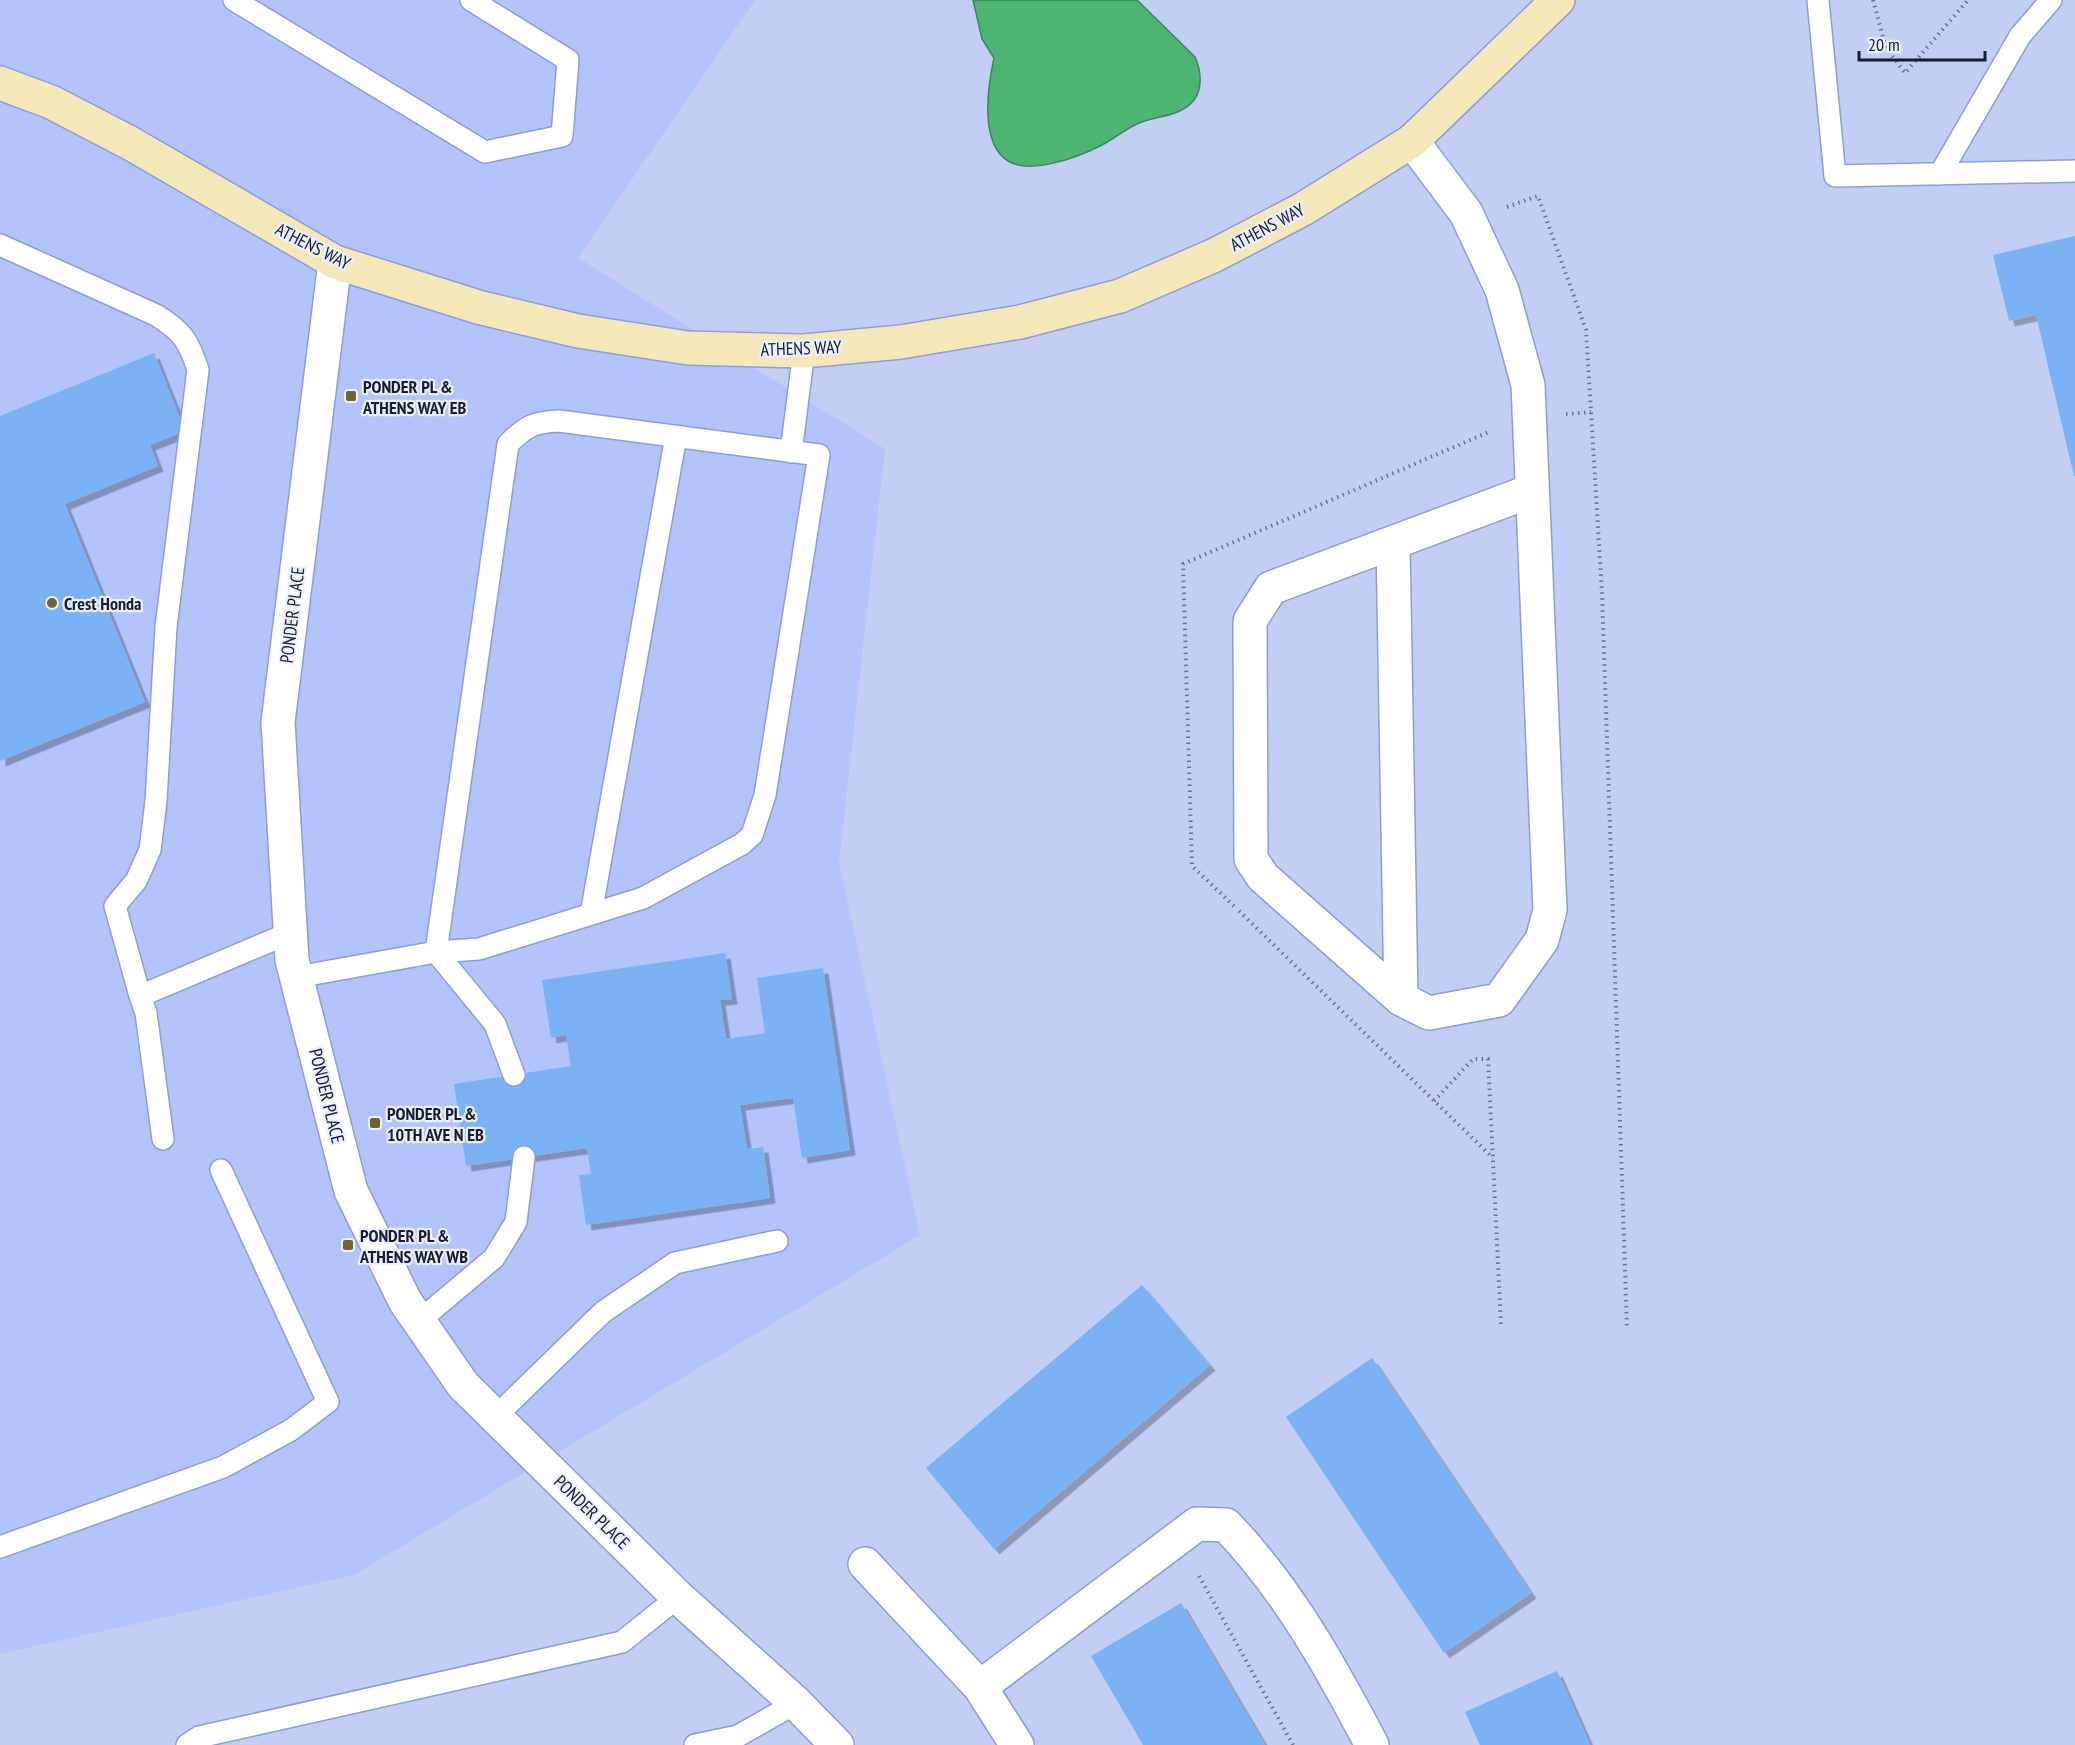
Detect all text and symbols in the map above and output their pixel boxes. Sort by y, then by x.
scale bar [1859,24,1985,62]
text: 20 m [1868,33,1900,56]
street label: ATHENS WAY [1226,197,1309,256]
street label: ATHENS WAY [272,217,355,275]
street label: ATHENS WAY [760,335,843,361]
place label: PONDER PL & ATHENS WAY EB [362,375,466,419]
marker: PONDER PL & ATHENS WAY EB [344,389,358,403]
street label: PONDER PLACE [275,566,309,664]
place label: Crest Honda [64,592,141,615]
marker: Crest Honda [45,596,59,610]
street label: PONDER PLACE [304,1046,350,1146]
place label: PONDER PL & 10TH AVE N EB [387,1102,484,1146]
marker: PONDER PL & 10TH AVE N EB [368,1116,382,1130]
place label: PONDER PL & ATHENS WAY WB [359,1224,468,1268]
marker: PONDER PL & ATHENS WAY WB [341,1238,355,1252]
street label: PONDER PLACE [549,1470,635,1554]

